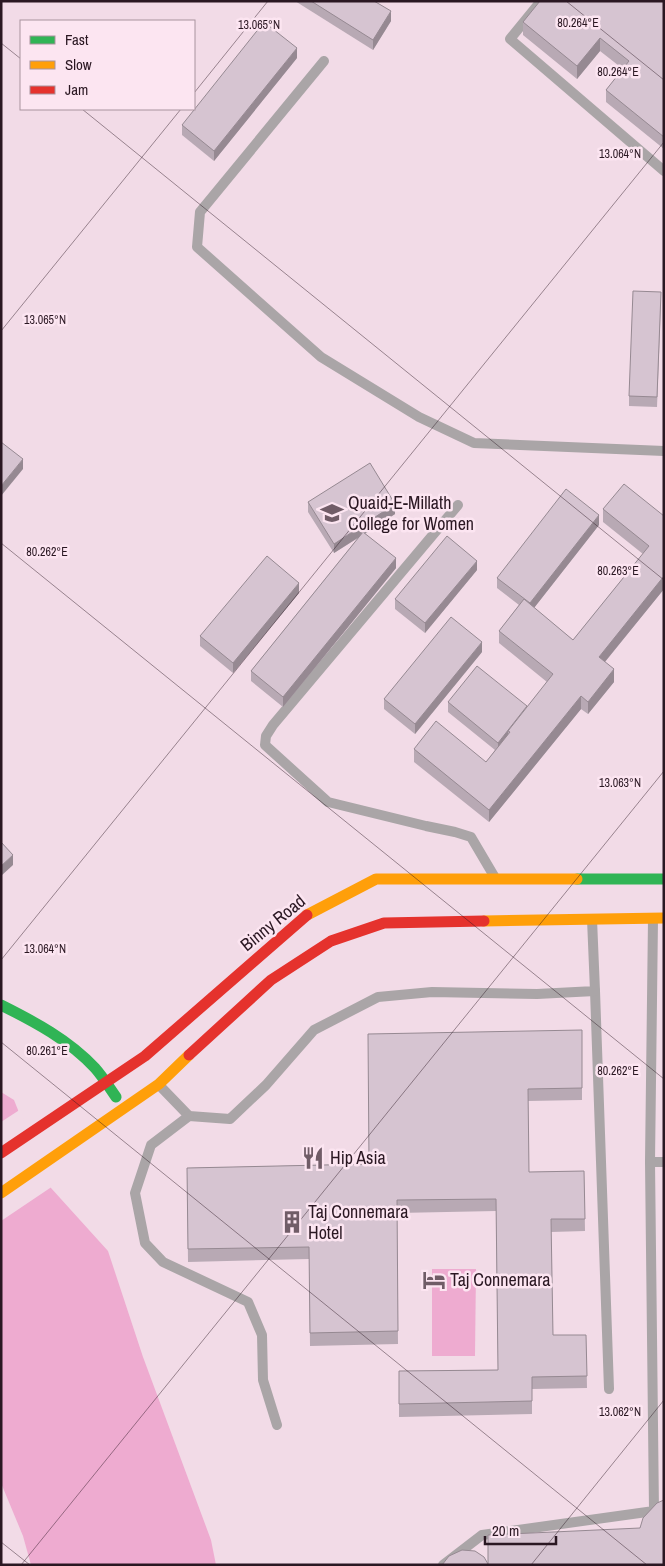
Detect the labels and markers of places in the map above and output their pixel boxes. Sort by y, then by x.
place label: Quaid-E-Millath College for Women [348,490,474,536]
school or university icon: Quaid-E-Millath College for Women [319,500,345,526]
restaurant icon: Hip Asia [300,1145,326,1171]
place label: Hip Asia [330,1145,386,1170]
place label: Taj Connemara Hotel [308,1199,408,1245]
building icon: Taj Connemara Hotel [279,1209,305,1235]
hotel icon: Taj Connemara [421,1267,447,1293]
place label: Taj Connemara [450,1267,550,1292]

